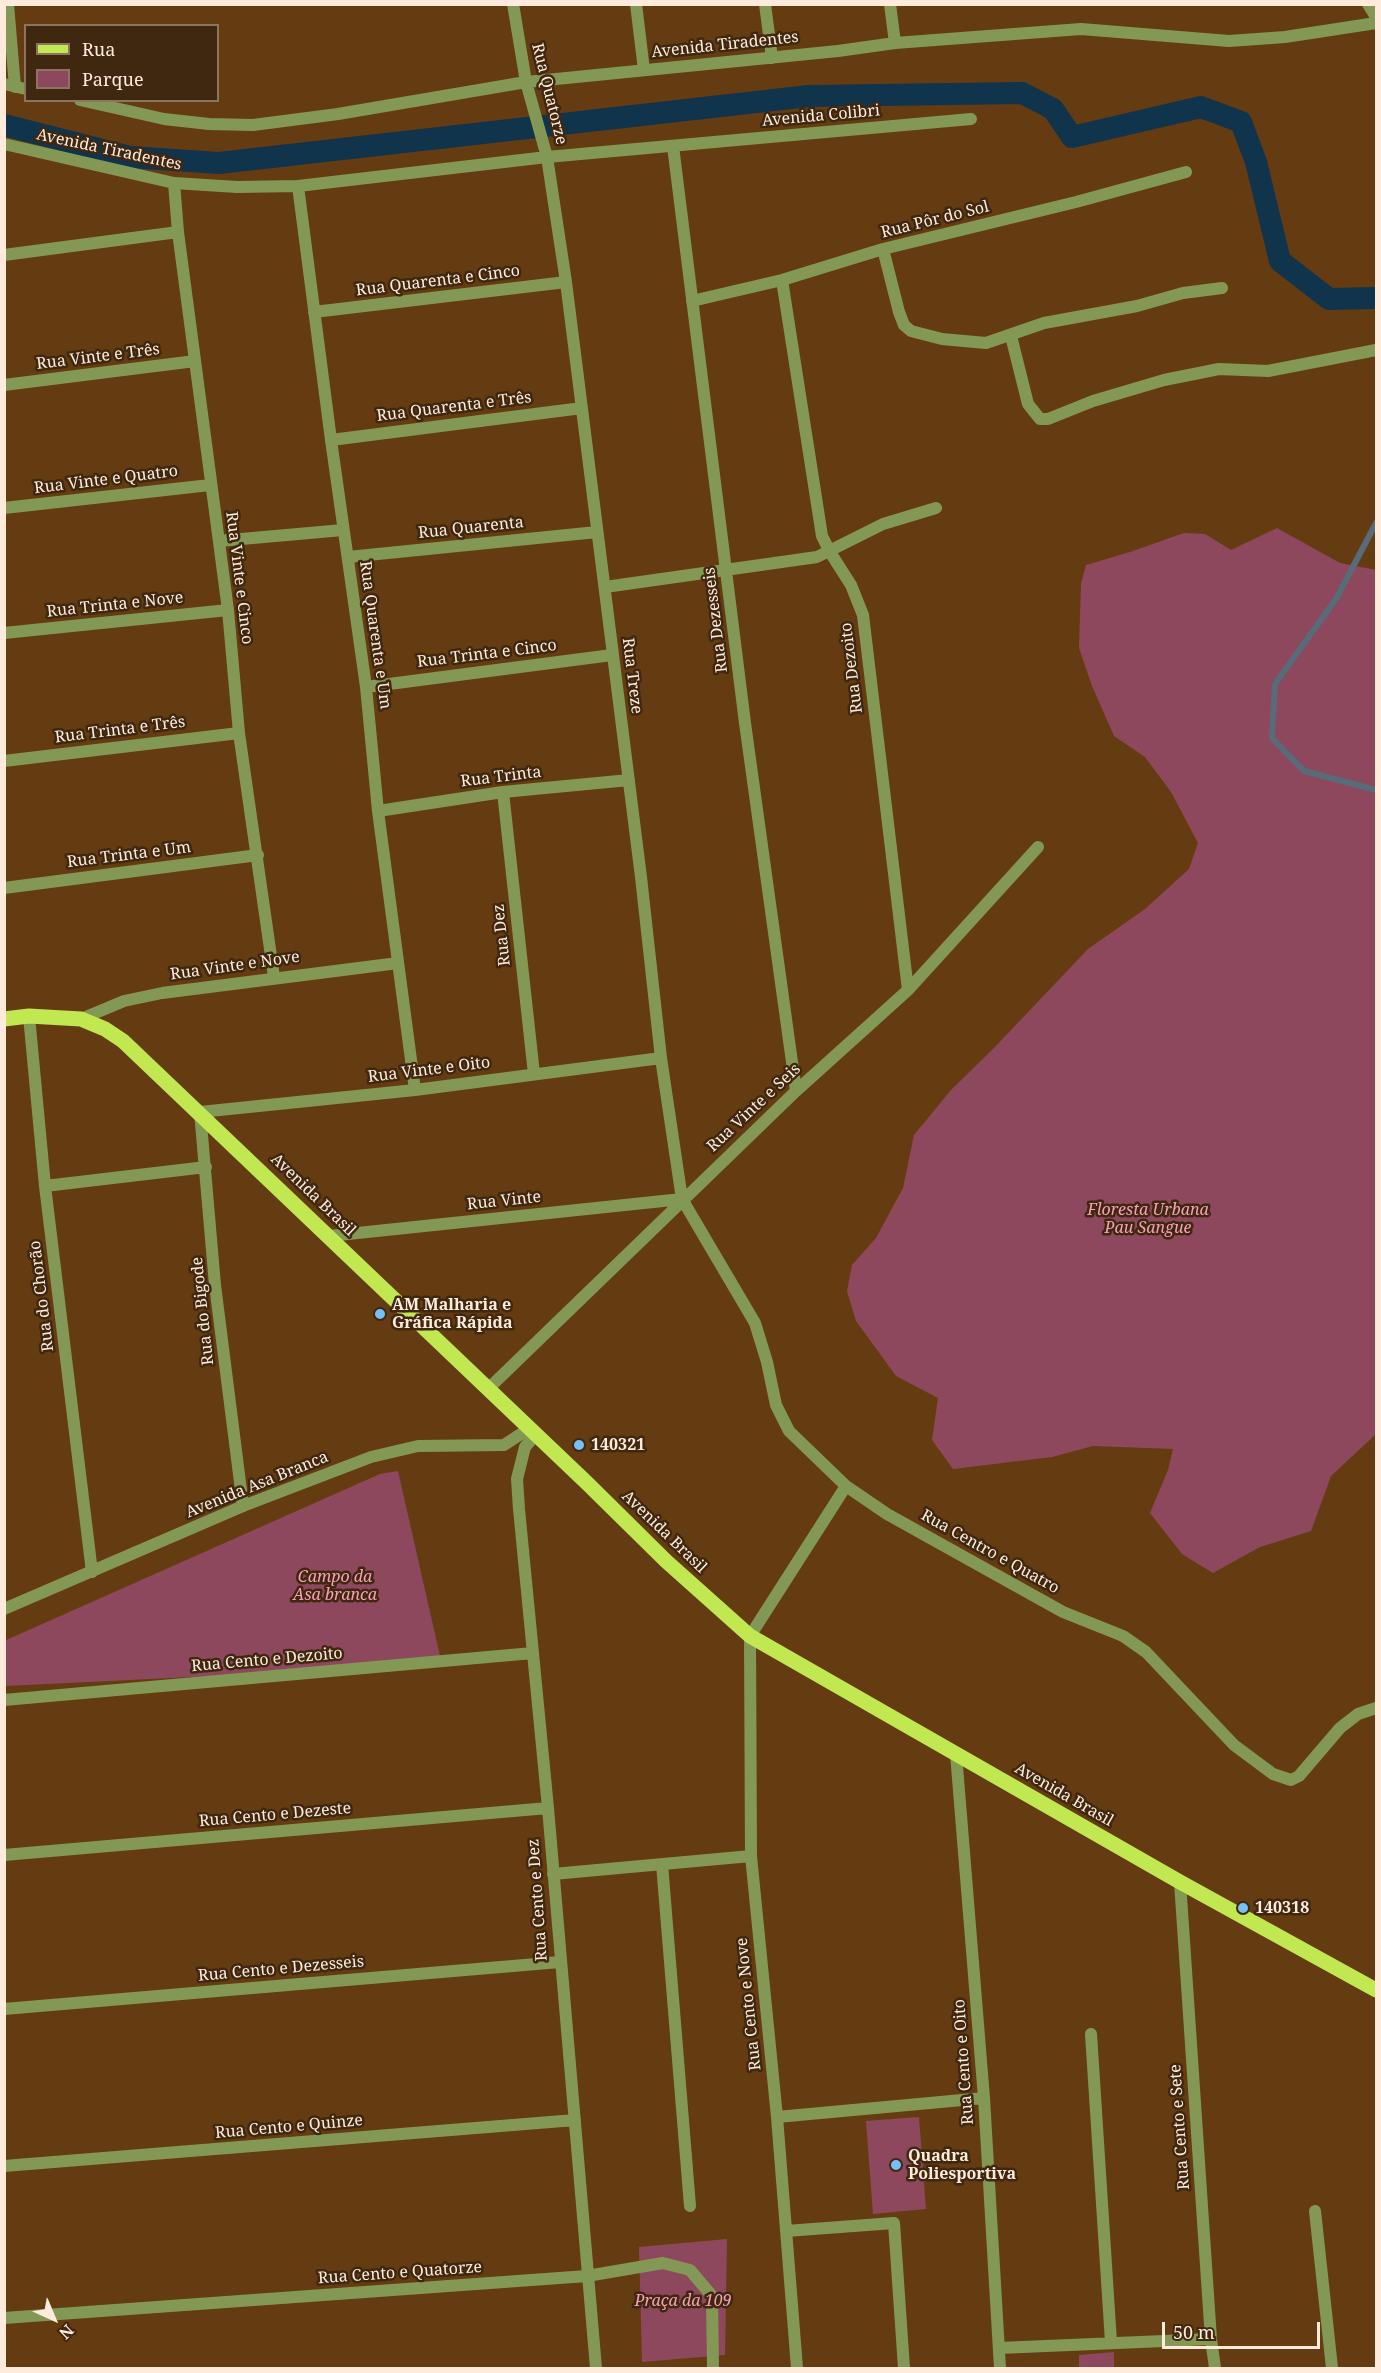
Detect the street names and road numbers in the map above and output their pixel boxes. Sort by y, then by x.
street label: Avenida Tiradentes [650,28,800,62]
street label: Rua Quatorze [527,41,571,147]
street label: Avenida Colibri [761,101,881,131]
street label: Avenida Tiradentes [35,125,183,175]
street label: Rua Pôr do Sol [879,197,991,243]
street label: Rua Quarenta e Cinco [355,261,521,301]
street label: Rua Vinte e Três [35,340,161,374]
street label: Rua Quarenta e Três [375,388,533,426]
street label: Rua Vinte e Quatro [33,462,179,498]
street label: Rua Vinte e Cinco [221,511,257,645]
street label: Rua Quarenta [417,513,525,543]
street label: Rua Quarenta e Um [355,560,395,710]
street label: Rua Dezesseis [700,566,732,674]
street label: Rua Trinta e Nove [46,588,184,622]
street label: Rua Dezoito [837,621,867,715]
street label: Rua Trinta e Cinco [416,636,558,672]
street label: Rua Treze [618,637,646,715]
street label: Rua Trinta e Três [54,712,186,748]
street label: Rua Trinta [460,763,542,791]
street label: Rua Trinta e Um [66,838,192,872]
street label: Rua Dez [489,903,515,967]
street label: Rua Vinte e Nove [169,947,301,985]
street label: Rua Vinte e Oito [367,1053,491,1087]
street label: Rua Vinte e Seis [703,1060,805,1156]
street label: Avenida Brasil [267,1150,359,1240]
street label: Rua Vinte [466,1188,542,1214]
street label: Rua do Chorão [26,1239,58,1353]
street label: Rua do Bigode [188,1256,218,1366]
street label: Avenida Asa Branca [183,1448,331,1522]
street label: Avenida Brasil [618,1487,710,1577]
street label: Rua Centro e Quatro [917,1506,1063,1598]
street label: Rua Cento e Dezoito [191,1644,343,1676]
street label: Avenida Brasil [1011,1759,1117,1831]
street label: Rua Cento e Dezeste [198,1799,352,1831]
street label: Rua Cento e Dez [524,1838,552,1962]
street label: Rua Cento e Nove [732,1937,766,2071]
street label: Rua Cento e Dezesseis [197,1952,365,1986]
street label: Rua Cento e Oito [950,1998,978,2126]
street label: Rua Cento e Sete [1166,2064,1194,2190]
street label: Rua Cento e Quinze [214,2111,364,2143]
street label: Rua Cento e Quatorze [317,2258,483,2288]

